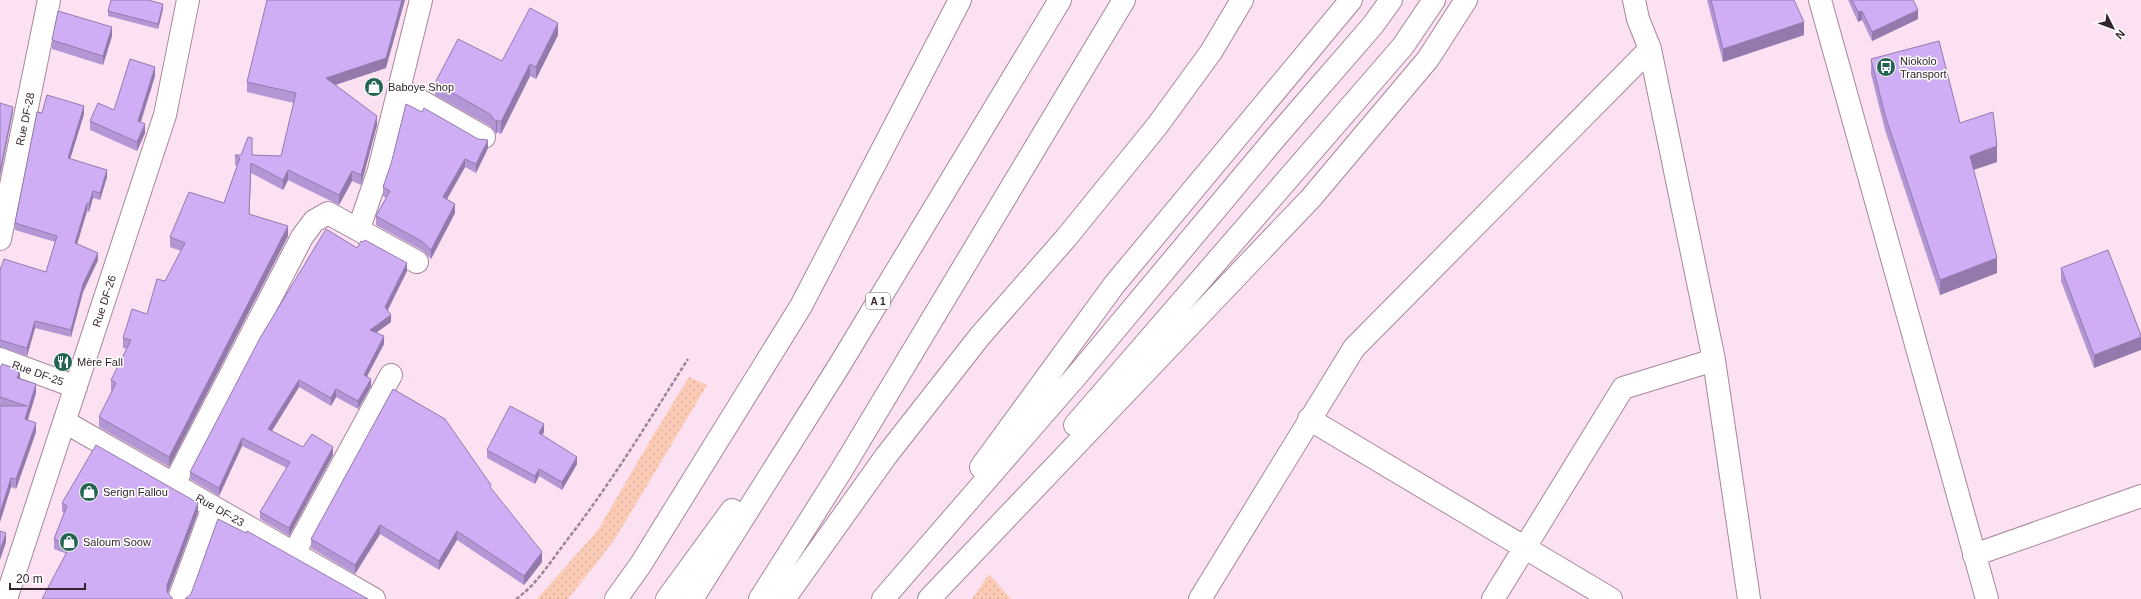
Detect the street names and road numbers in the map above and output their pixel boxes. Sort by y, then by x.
street label: Rue DF-28 [14,91,36,147]
street label: Rue DF-26 [90,274,118,328]
road number: A 1 [866,293,890,309]
street label: Rue DF-25 [11,358,65,388]
street label: Rue DF-23 [194,491,246,529]

